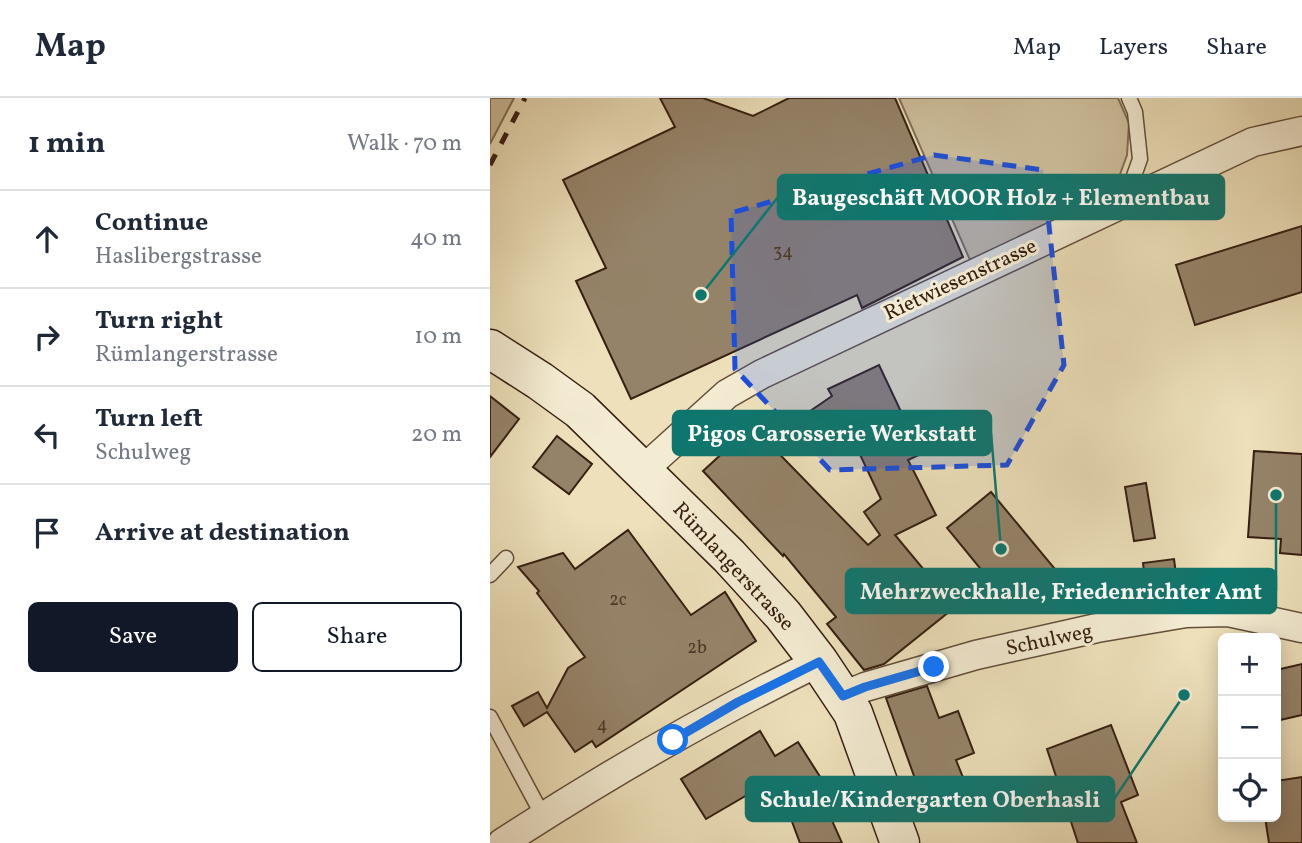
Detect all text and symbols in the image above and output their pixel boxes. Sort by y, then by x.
text: Map [35,25,106,71]
text: Map [1013,31,1061,65]
text: Layers [1099,31,1168,65]
text: Share [1206,31,1267,65]
text: 1 min [28,123,105,165]
text: Walk · 70 m [347,128,462,160]
callout: Baugeschäft MOOR Holz + Elementbau [778,175,1224,219]
text: Baugeschäft MOOR Holz + Elementbau [792,183,1210,215]
text: Continue [95,205,208,241]
icon: ahead [28,220,66,258]
text: 40 m [410,223,462,255]
street label: Rietwiesenstrasse [879,232,1042,328]
house number: 34 [773,240,793,265]
text: Haslibergstrasse [95,241,262,273]
text: Turn right [95,303,223,339]
icon: right [28,318,66,356]
text: 10 m [414,321,462,353]
text: Rümlangerstrasse [95,339,278,371]
text: Turn left [95,401,203,437]
callout: Pigos Carosserie Werkstatt [673,411,991,455]
icon: left [28,416,66,454]
text: 20 m [411,419,462,451]
text: Pigos Carosserie Werkstatt [687,419,977,451]
text: Schulweg [95,437,191,469]
street label: Rümlangerstrasse [665,496,801,638]
icon: arrive [28,514,66,552]
text: Arrive at destination [95,515,350,551]
callout: Mehrzweckhalle, Friedenrichter Amt [846,569,1276,613]
text: Mehrzweckhalle, Friedenrichter Amt [860,577,1262,609]
house number: 2c [609,588,627,613]
button: Save [28,602,238,672]
button: Share [252,602,462,672]
street label: Schulweg [1003,617,1095,664]
map controls [1218,633,1281,822]
button: + [1218,633,1281,696]
house number: 2b [687,636,707,661]
route end [918,651,949,682]
button: − [1218,696,1281,759]
house number: 4 [597,713,607,738]
route start [657,724,688,755]
button: locate [1218,759,1281,822]
callout: Schule/Kindergarten Oberhasli [746,777,1114,821]
text: Schule/Kindergarten Oberhasli [760,785,1100,817]

